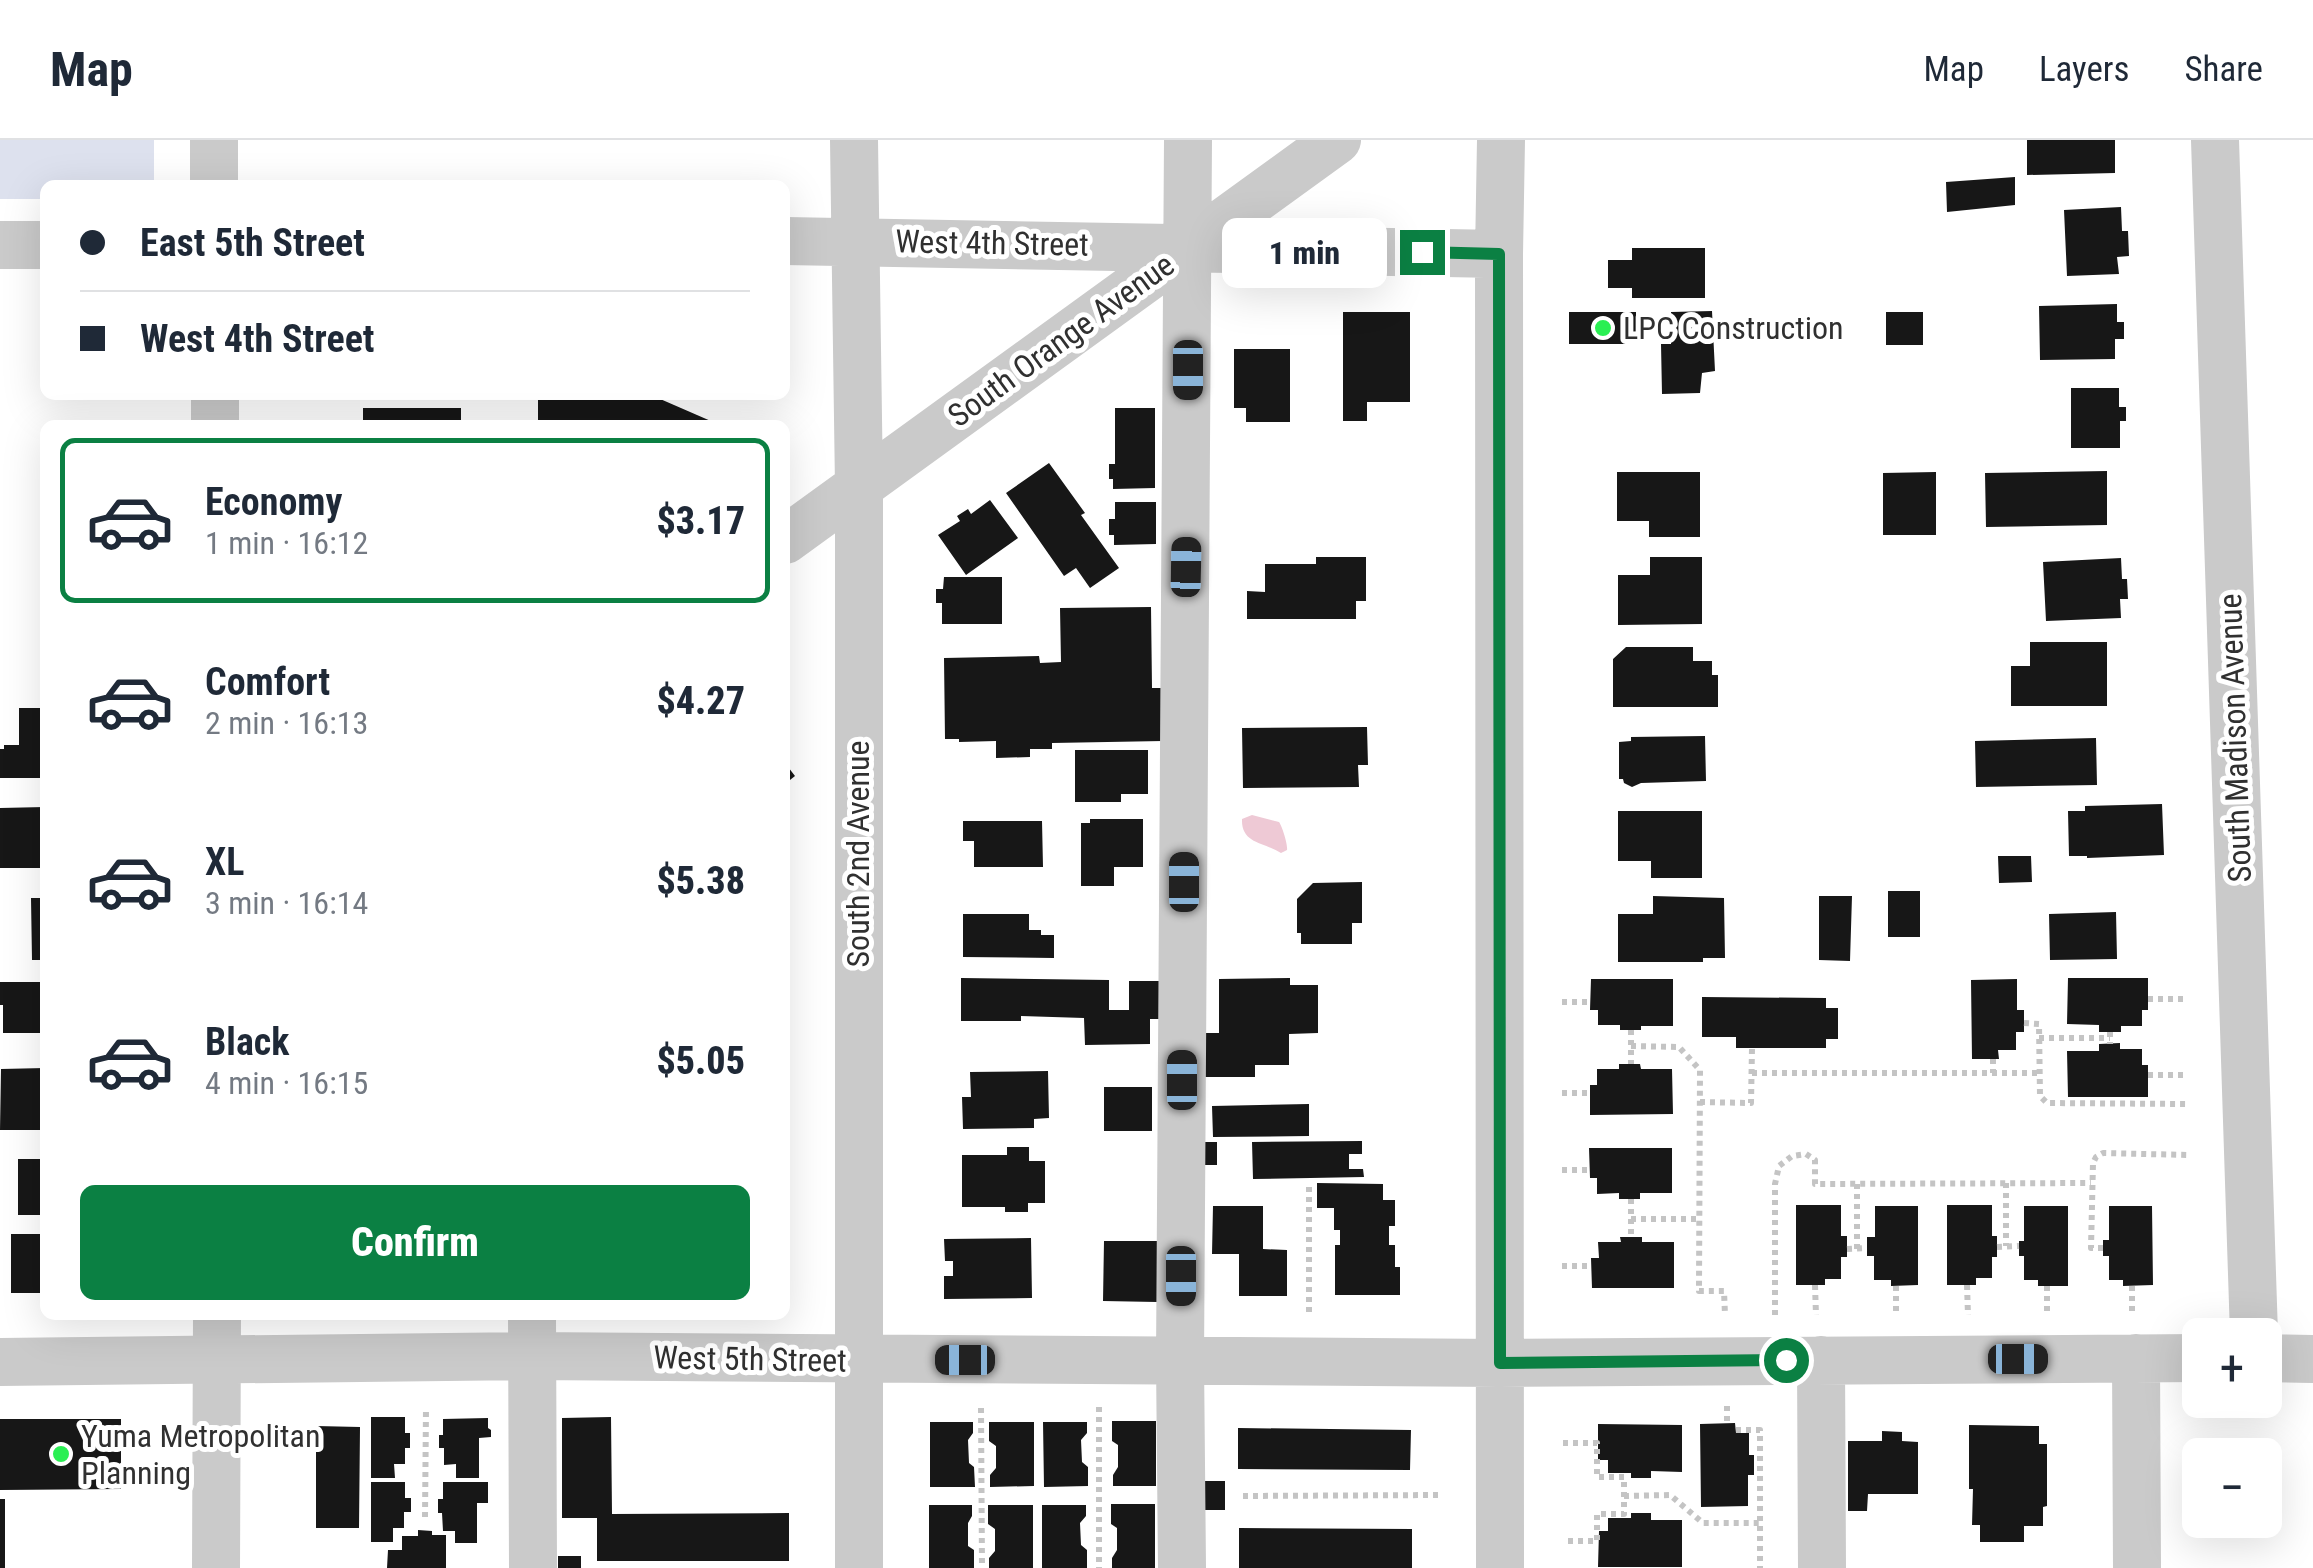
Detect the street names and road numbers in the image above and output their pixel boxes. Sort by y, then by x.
street label: West 4th Street [895,222,1089,264]
street label: South Orange Avenue [941,245,1181,435]
street label: South Madison Avenue [2211,593,2259,883]
street label: South 2nd Avenue [839,740,877,968]
street label: West 5th Street [653,1338,847,1380]

